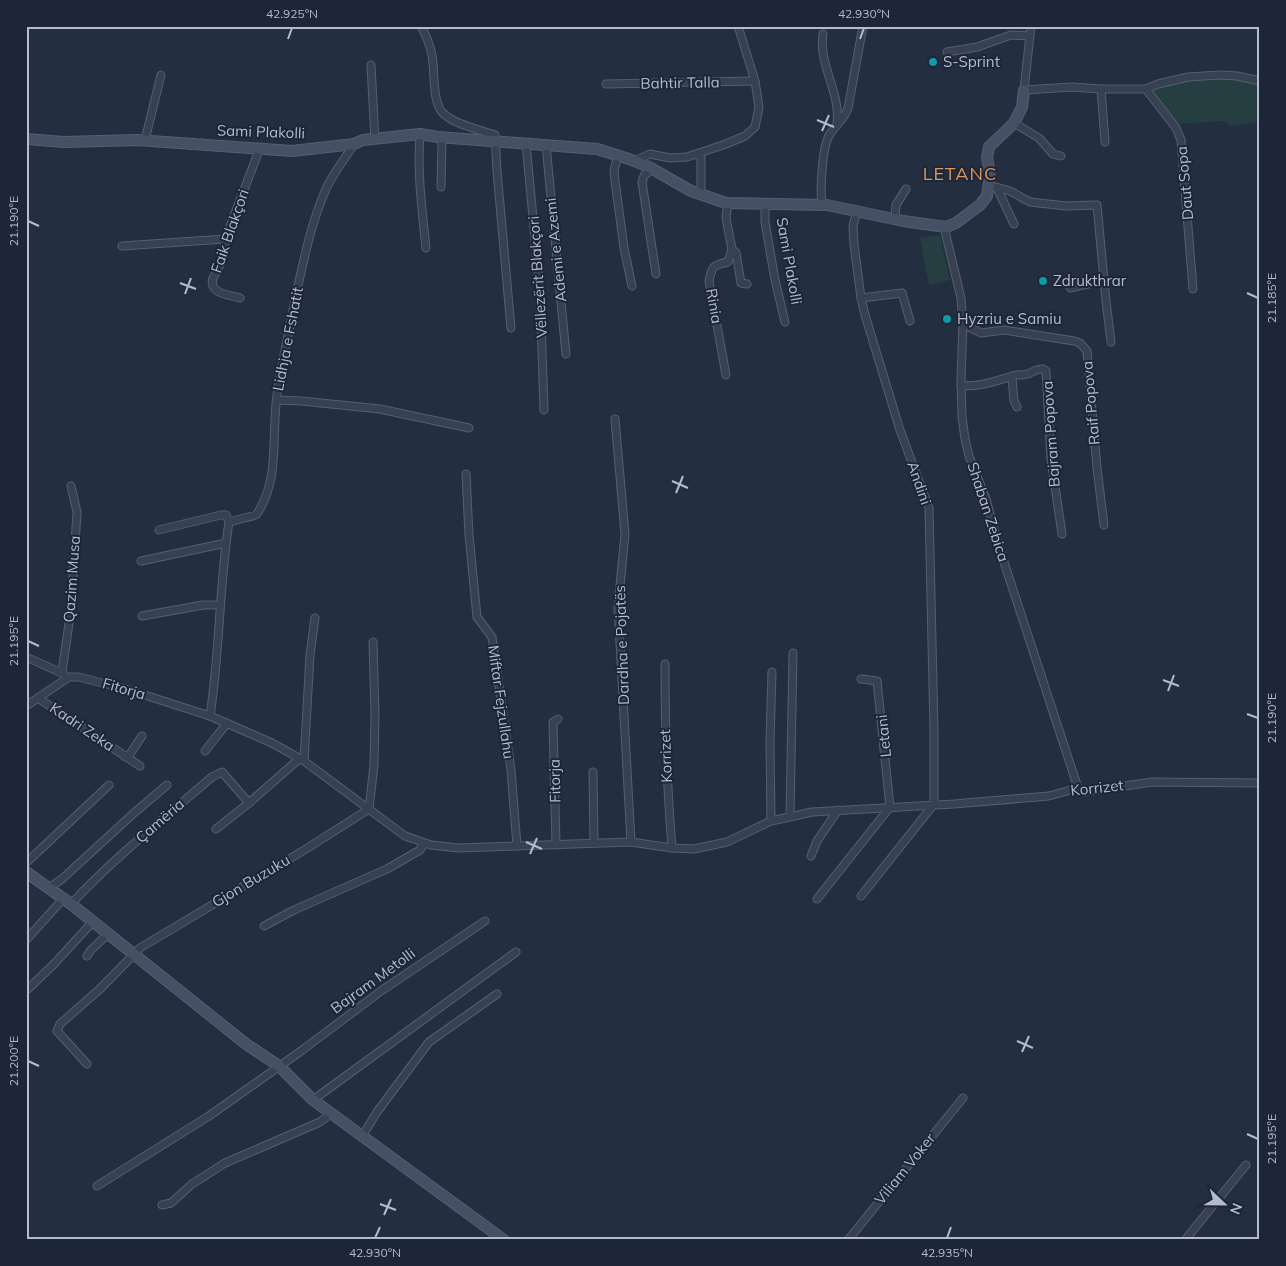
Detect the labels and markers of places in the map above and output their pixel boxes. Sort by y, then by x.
place label: S-Sprint [943,52,1000,71]
marker: S-Sprint [927,56,939,68]
place label: Zdrukthrar [1053,271,1127,290]
marker: Zdrukthrar [1037,275,1049,287]
place label: Hyzriu e Samiu [957,309,1062,328]
marker: Hyzriu e Samiu [941,313,953,325]

